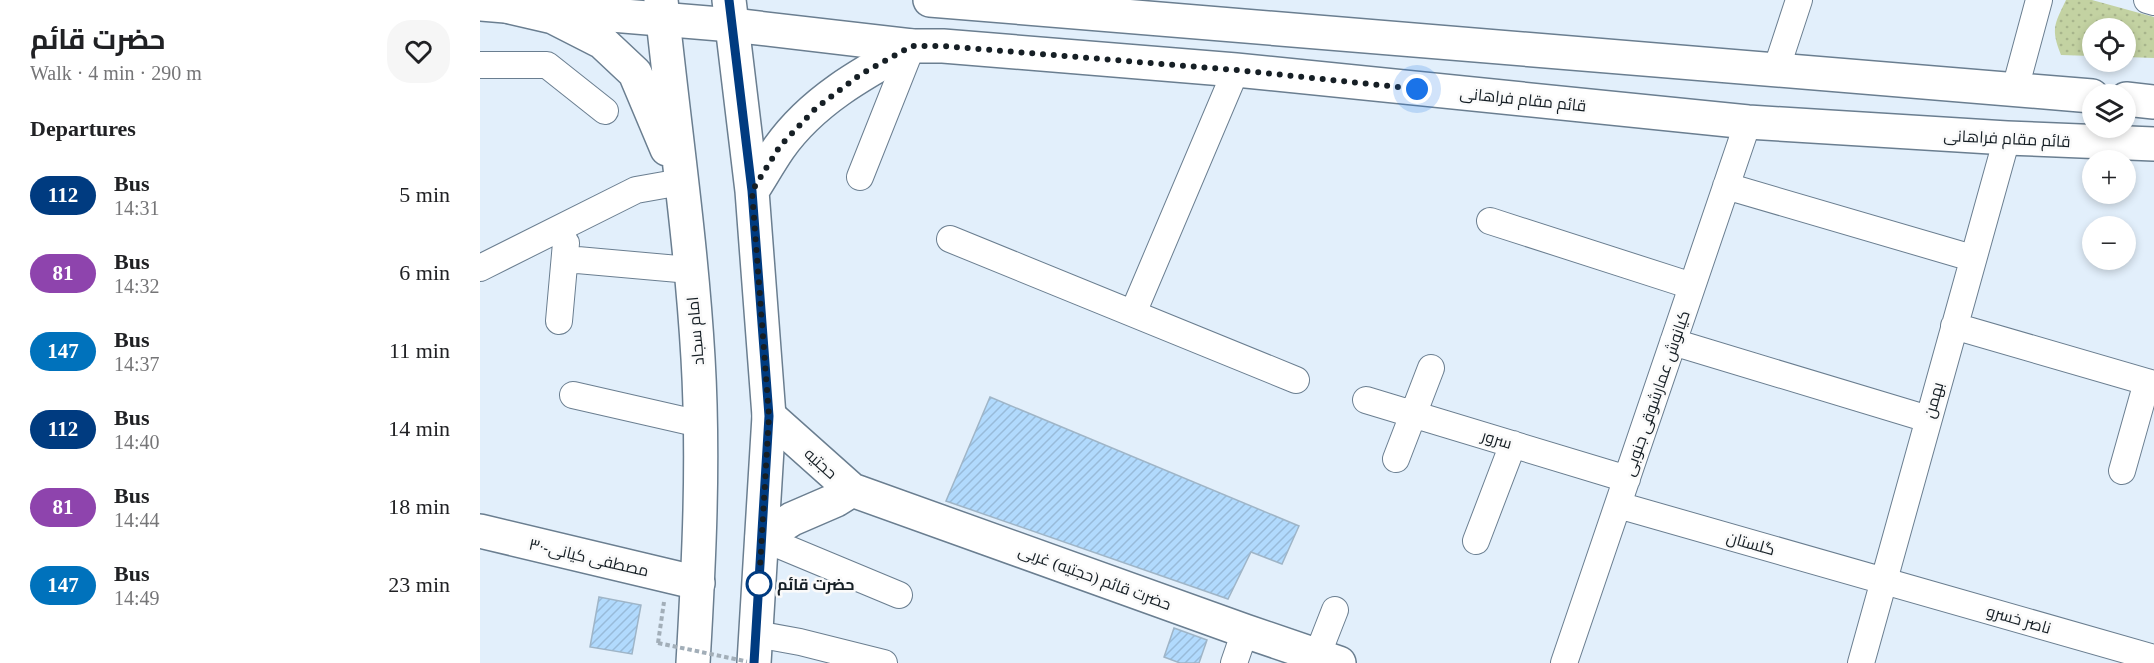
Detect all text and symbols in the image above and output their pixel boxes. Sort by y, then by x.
map controls [2082,18,2136,270]
button: locate [2082,18,2136,72]
button: heart [387,20,450,83]
text: حضرت قائم [30,24,166,55]
text: Walk · 4 min · 290 m [30,62,202,84]
your location [1402,74,1432,104]
street label: قائم مقام فراهانی [1459,84,1587,118]
button: layers [2082,84,2136,138]
text: Departures [30,116,136,141]
street label: قائم مقام فراهانی [1943,127,2071,153]
button: + [2082,150,2136,204]
text: Bus [114,171,149,196]
text: 5 min [399,182,450,207]
text: 112 [48,183,78,207]
text: 14:31 [114,197,160,219]
button: − [2082,216,2136,270]
text: Bus [114,249,149,274]
text: 6 min [399,260,450,285]
text: 81 [53,261,74,285]
text: 14:32 [114,275,160,297]
street label: امام سجاد [684,296,710,366]
street label: کیانوش عمارشوقی جنوبی [1620,308,1695,479]
text: Bus [114,327,149,352]
text: 11 min [389,338,450,363]
text: 147 [47,339,79,363]
text: 14:37 [114,353,160,375]
street label: بهمن [1921,380,1948,421]
text: Bus [114,405,149,430]
text: 14 min [388,416,450,441]
text: 112 [48,417,78,441]
street label: سرور [1478,427,1514,453]
text: 14:40 [114,431,160,453]
street label: حجتیه [800,445,840,483]
text: Bus [114,483,149,508]
text: 18 min [388,494,450,519]
text: 81 [53,495,74,519]
text: 14:44 [114,509,160,531]
street label: گلستان [1724,528,1777,560]
street label: ۳۰-مصطفی کیانی [527,535,650,581]
street label: حضرت قائم (حجتیه) غربی [1015,542,1173,616]
text: Bus [114,561,149,586]
marker: حضرت قائم [746,571,772,597]
text: 23 min [388,572,450,597]
text: 147 [47,573,79,597]
place label: حضرت قائم [777,576,854,596]
text: 14:49 [114,587,160,609]
street label: ناصر خسرو [1984,602,2053,638]

